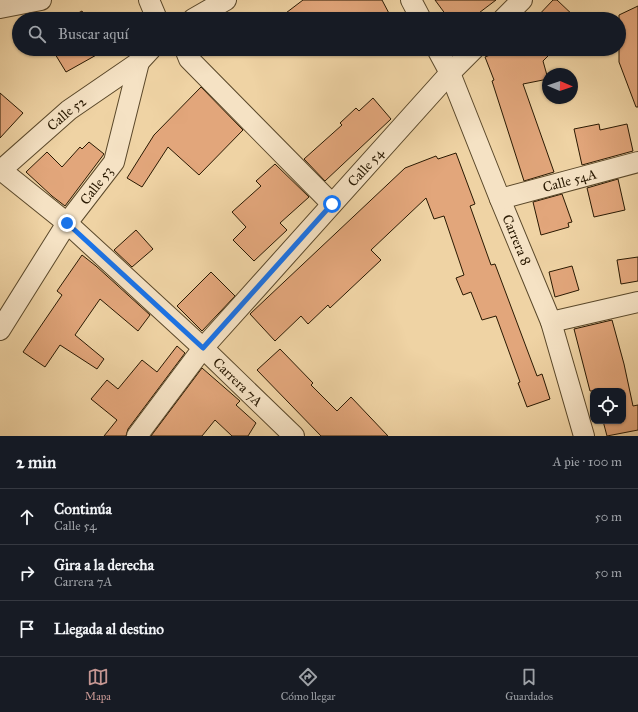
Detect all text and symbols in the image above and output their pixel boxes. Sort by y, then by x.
search box [12,12,626,56]
icon: search [26,23,48,45]
text: Buscar aquí [58,25,129,43]
north arrow [542,68,578,104]
street label: Calle 52 [43,92,89,134]
street label: Calle 54 [344,144,388,190]
street label: Calle 53 [76,163,116,208]
street label: Calle 54A [541,165,599,196]
route start [323,195,341,213]
street label: Carrera 8 [499,212,535,268]
route end [58,214,76,232]
street label: Carrera 7A [209,354,267,410]
map controls [590,388,626,424]
button: locate [590,388,626,424]
text: 2 min [16,452,56,473]
text: A pie · 100 m [553,454,622,470]
text: Continúa [54,500,112,518]
icon: ahead [16,506,38,528]
text: 50 m [595,509,622,525]
text: Calle 54 [54,518,97,534]
text: Gira a la derecha [54,556,154,574]
icon: right [16,562,38,584]
text: 50 m [595,565,622,581]
text: Carrera 7A [54,574,112,590]
icon: arrive [16,618,38,640]
text: Llegada al destino [54,620,164,638]
tab: Mapa [85,666,111,703]
tab: Cómo llegar [281,666,335,703]
tab: Guardados [505,666,553,703]

